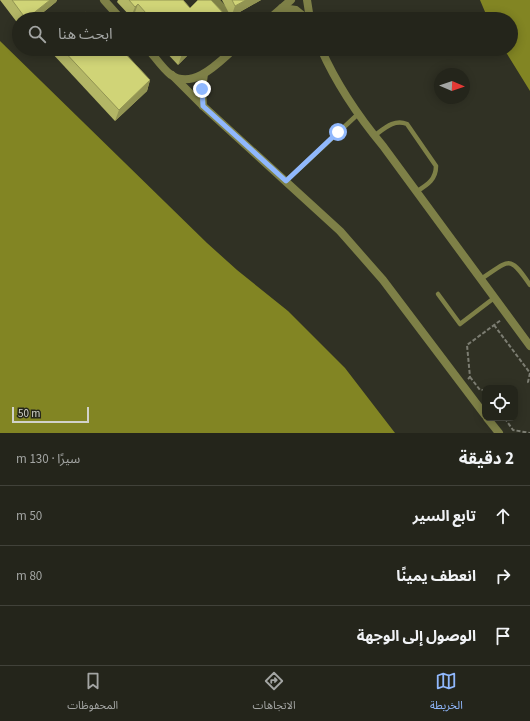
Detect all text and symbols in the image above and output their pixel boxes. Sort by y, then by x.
search box [12,12,518,56]
icon: search [26,23,48,45]
text: ابحث هنا [58,24,113,45]
north arrow [434,68,470,104]
route end [193,80,211,98]
route start [329,123,347,141]
map controls [482,385,518,421]
button: locate [482,385,518,421]
scale bar [12,405,89,424]
text: 50 m [18,406,40,421]
text: 2 دقيقة [459,447,514,471]
text: سيرًا · 130 m [16,450,80,468]
icon: ahead [492,505,514,527]
text: تابع السير [413,506,476,527]
text: 50 m [16,507,42,525]
icon: right [492,565,514,587]
text: انعطف يمينًا [396,566,476,587]
text: 80 m [16,567,42,585]
icon: arrive [492,625,514,647]
text: الوصول إلى الوجهة [357,626,476,647]
tab: المحفوظات [67,670,118,717]
tab: الاتجاهات [253,670,296,717]
tab: الخريطة [430,670,463,717]

